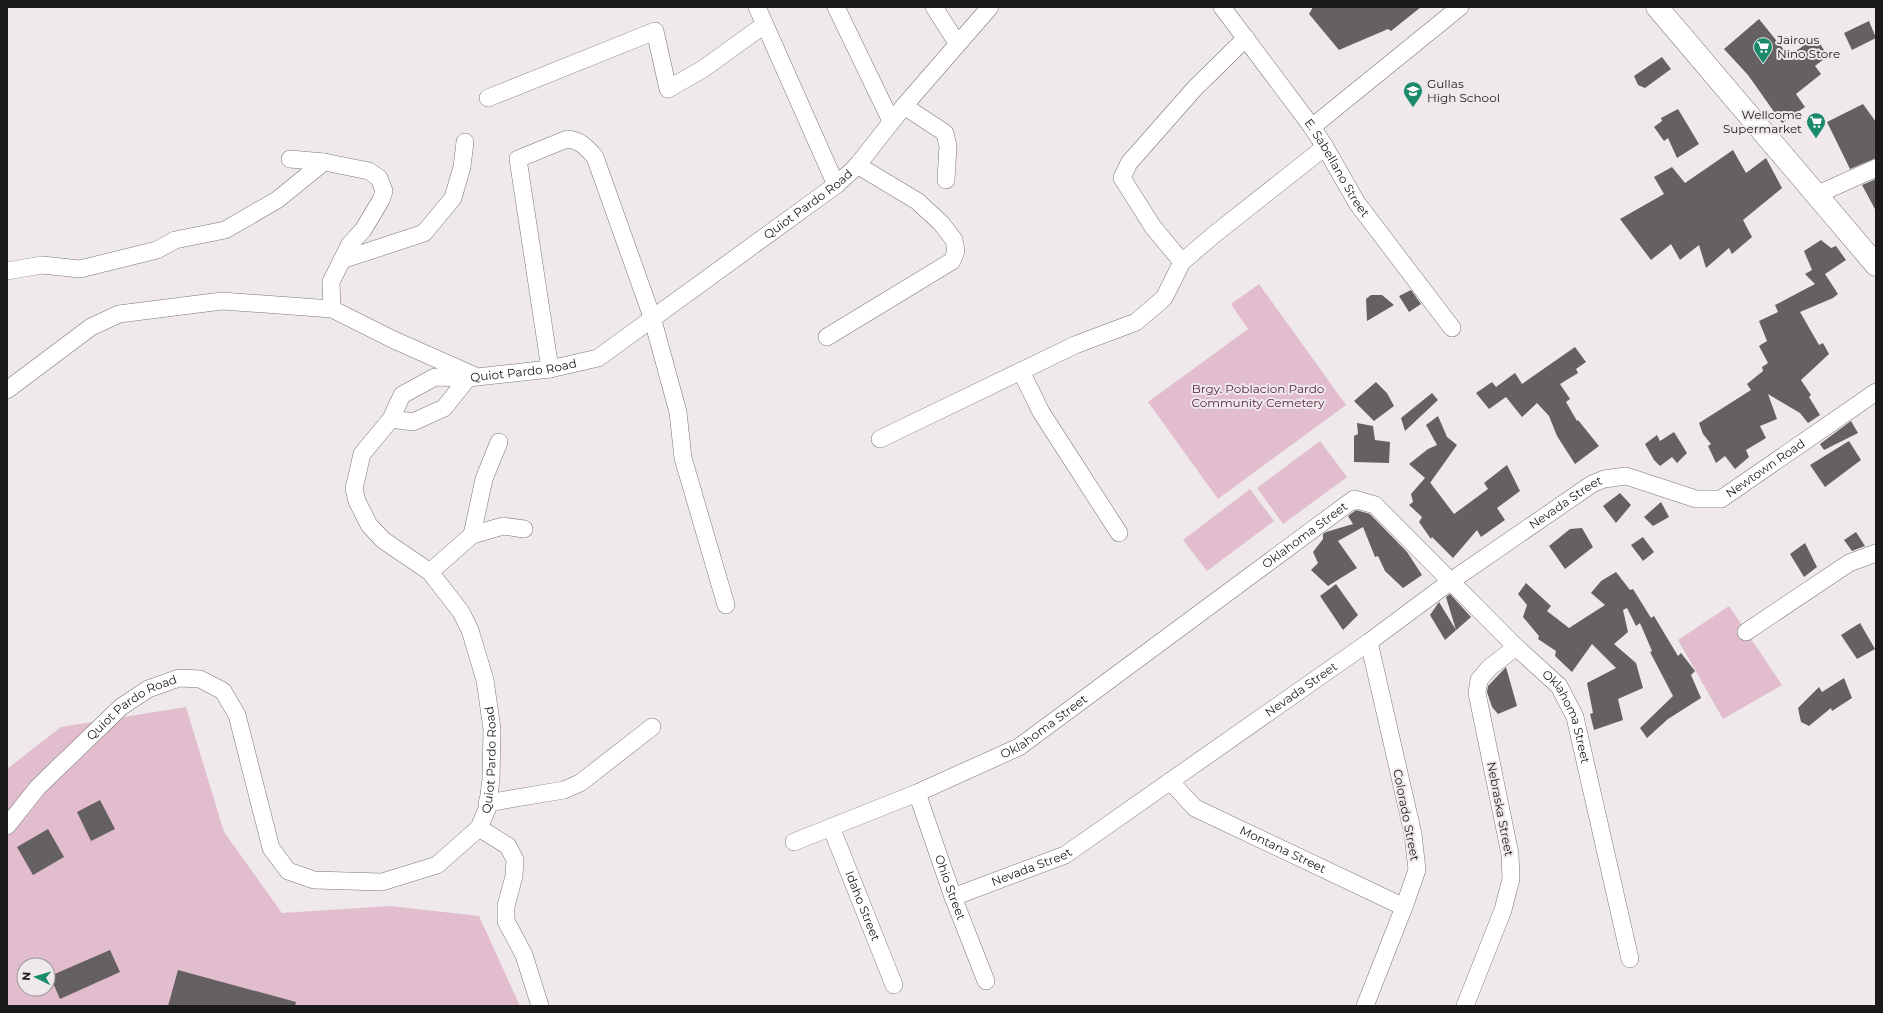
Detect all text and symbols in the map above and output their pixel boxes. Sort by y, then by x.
place label: Jairous Nino Store [1776,32,1840,61]
supermarket icon: Jairous Nino Store [1752,36,1774,64]
place label: Gullas High School [1427,76,1500,105]
school or university icon: Gullas High School [1402,80,1424,108]
place label: Wellcome Supermarket [1723,107,1802,136]
supermarket icon: Wellcome Supermarket [1805,111,1827,139]
street label: E. Sabellano Street [1301,116,1373,220]
street label: Quiot Pardo Road [760,166,855,242]
street label: Quiot Pardo Road [469,355,578,385]
park label: Brgy. Poblacion Pardo Community Cemetery [1191,381,1325,410]
street label: Newtown Road [1723,435,1808,500]
street label: Nevada Street [1526,473,1604,532]
street label: Oklahoma Street [1259,498,1350,571]
street label: Nevada Street [1262,659,1340,720]
street label: Oklahoma Street [1539,666,1593,765]
street label: Quiot Pardo Road [83,671,179,743]
street label: Oklahoma Street [998,691,1090,761]
street label: Quiot Pardo Road [478,706,499,814]
street label: Nebraska Street [1484,760,1517,858]
street label: Colorado Street [1390,768,1423,862]
street label: Montana Street [1238,822,1329,876]
street label: Nevada Street [989,844,1075,889]
street label: Ohio Street [932,853,969,922]
street label: Idaho Street [842,869,884,943]
north arrow [16,957,56,997]
text: N [19,971,33,981]

